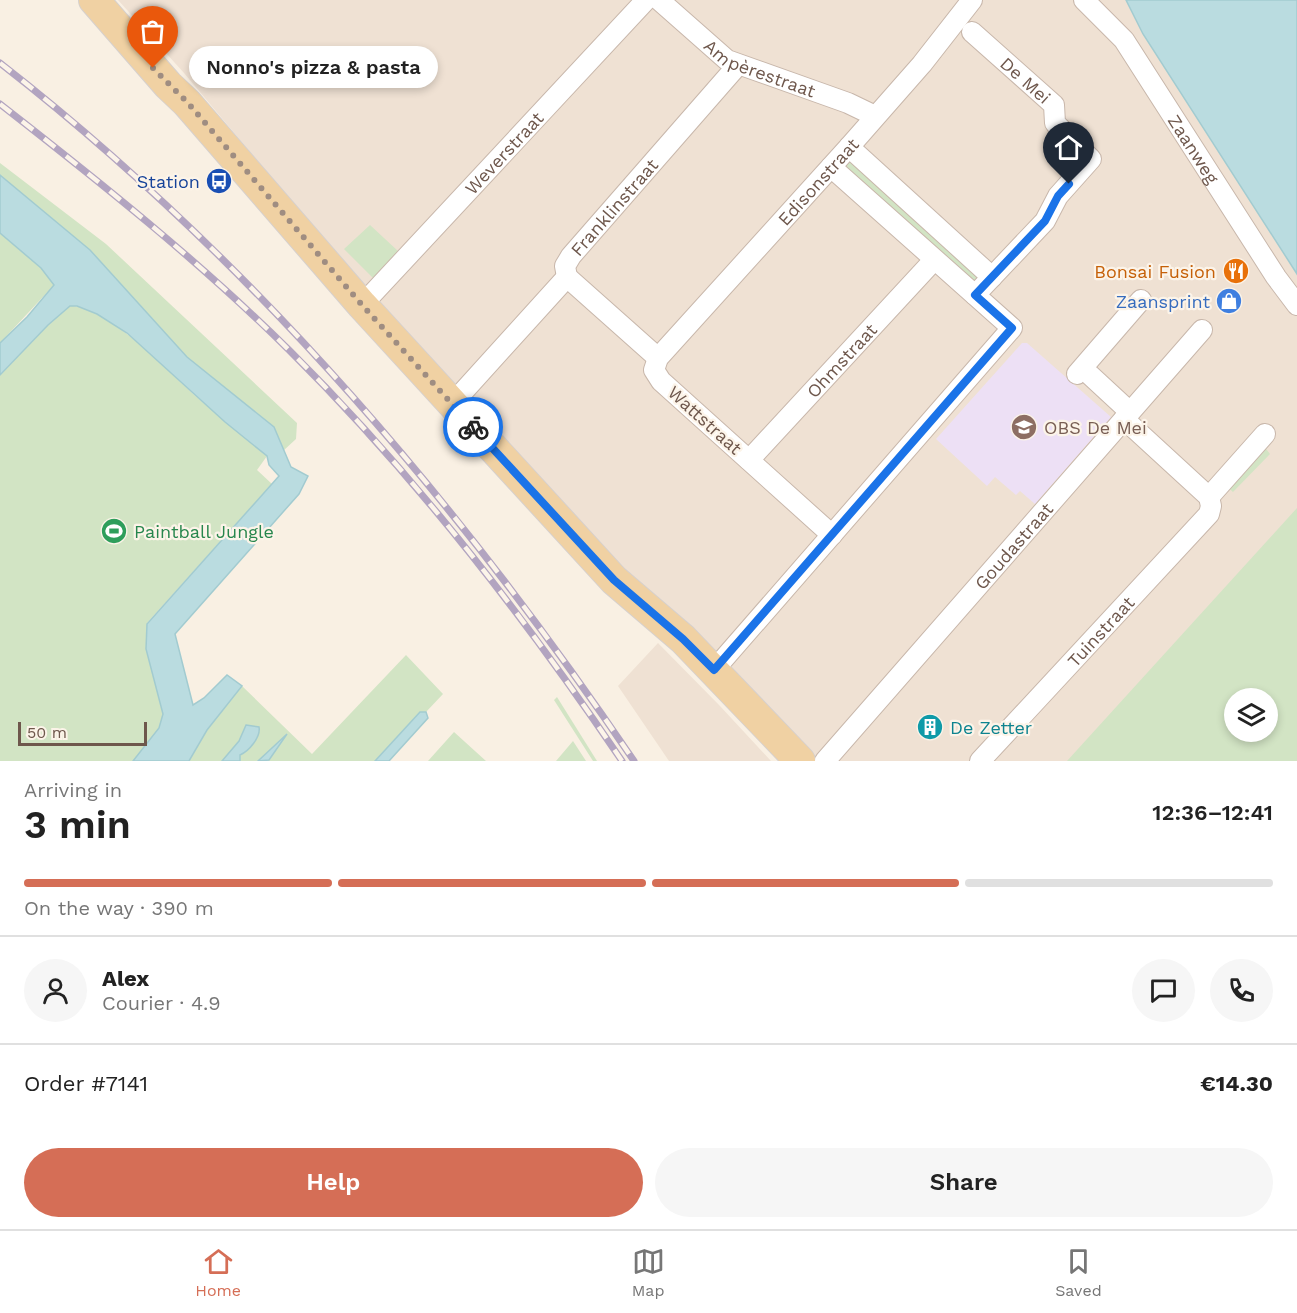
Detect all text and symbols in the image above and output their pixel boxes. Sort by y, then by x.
pin [127,6,178,68]
icon: bag [136,15,169,48]
street label: Ampèrestraat [700,35,819,101]
callout: Nonno's pizza & pasta [189,47,438,89]
street label: De Mei [996,52,1055,108]
text: Nonno's pizza & pasta [206,55,421,79]
street label: Weverstraat [460,107,548,198]
street label: Zaanweg [1164,111,1224,188]
pin [1043,122,1094,184]
icon: home [1052,131,1085,164]
street label: Edisonstraat [773,133,863,229]
street label: Franklinstraat [566,154,662,260]
bus stop icon: Station [204,166,234,196]
place label: Station [137,171,200,192]
restaurant icon: Bonsai Fusion [1221,256,1251,286]
place label: Bonsai Fusion [1094,261,1216,282]
shop icon: Zaansprint [1214,286,1244,316]
place label: Zaansprint [1116,291,1210,312]
street label: Ohmstraat [802,318,881,402]
street label: Wattstraat [664,381,747,459]
courier [443,397,503,457]
icon: bike [457,411,490,444]
school or university icon: OBS De Mei [1009,412,1039,442]
place label: OBS De Mei [1044,417,1147,438]
street label: Goudastraat [970,498,1057,593]
sports icon: Paintball Jungle [99,516,129,546]
place label: Paintball Jungle [134,521,274,542]
street label: Tuinstraat [1063,591,1138,671]
map controls [1224,688,1278,742]
button: layers [1224,688,1278,742]
building icon: De Zetter [915,712,945,742]
place label: De Zetter [950,717,1032,738]
scale bar [18,719,147,746]
text: 50 m [27,723,67,742]
text: Arriving in [24,778,122,802]
text: 12:36–12:41 [1152,800,1273,825]
text: 3 min [24,802,131,847]
text: On the way · 390 m [24,896,214,920]
button: person [24,959,87,1022]
button: chat [1132,959,1195,1022]
button: phone [1210,959,1273,1022]
text: Alex [102,966,149,991]
text: Courier · 4.9 [102,991,221,1015]
text: Order #7141 [24,1071,148,1096]
text: €14.30 [1200,1071,1273,1096]
button: Help [24,1148,643,1217]
button: Share [655,1148,1273,1217]
tab: Home [195,1245,241,1300]
tab: Map [632,1245,665,1300]
tab: Saved [1055,1245,1102,1300]

